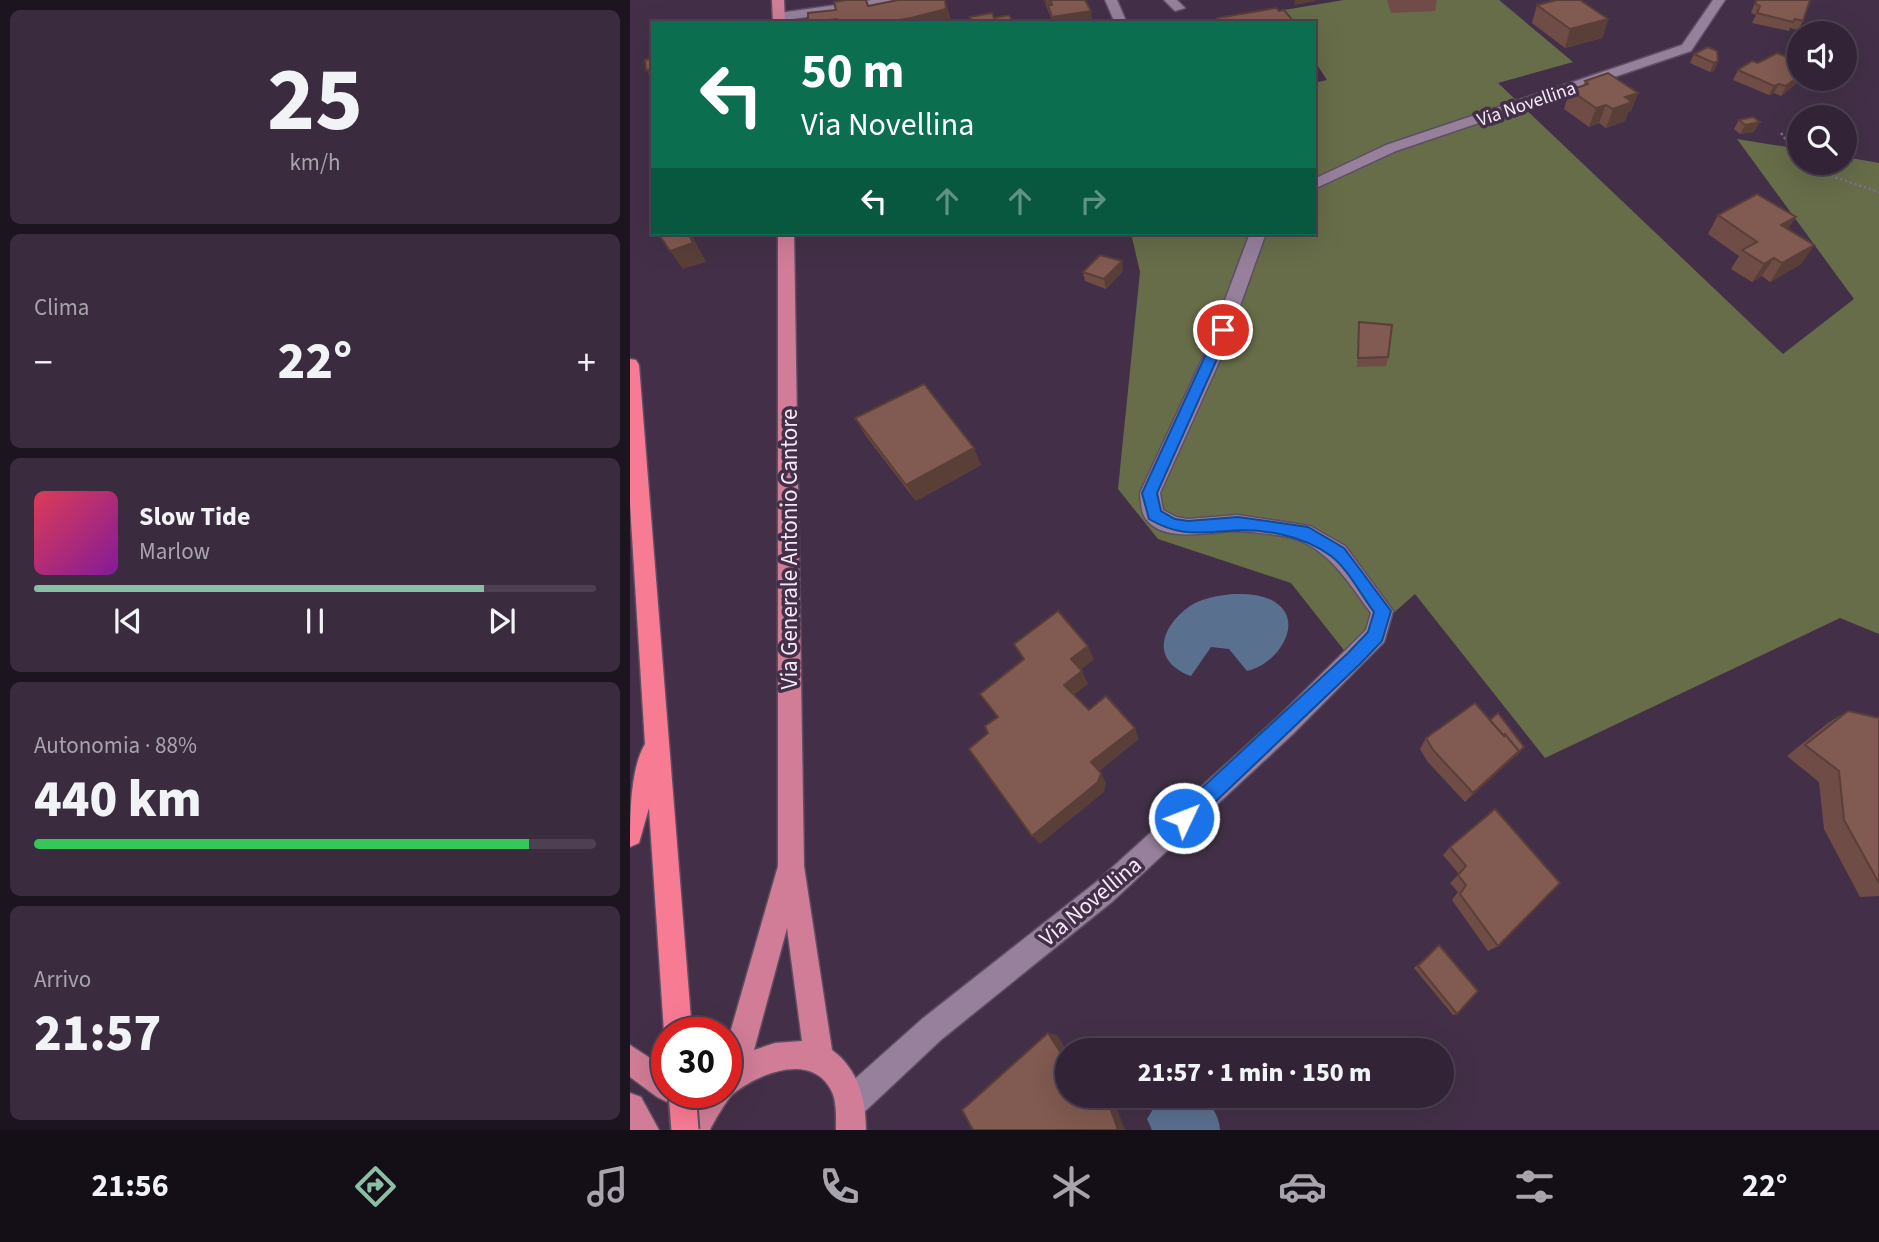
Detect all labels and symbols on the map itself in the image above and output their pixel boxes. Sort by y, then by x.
street label: Via Novellina [1473,75,1580,134]
pin [1193,300,1253,360]
street label: Via Generale Antonio Cantore [773,409,806,689]
position arrow [1147,781,1221,855]
street label: Via Novellina [1032,849,1149,954]
speed limit sign: 30 [651,1017,742,1108]

